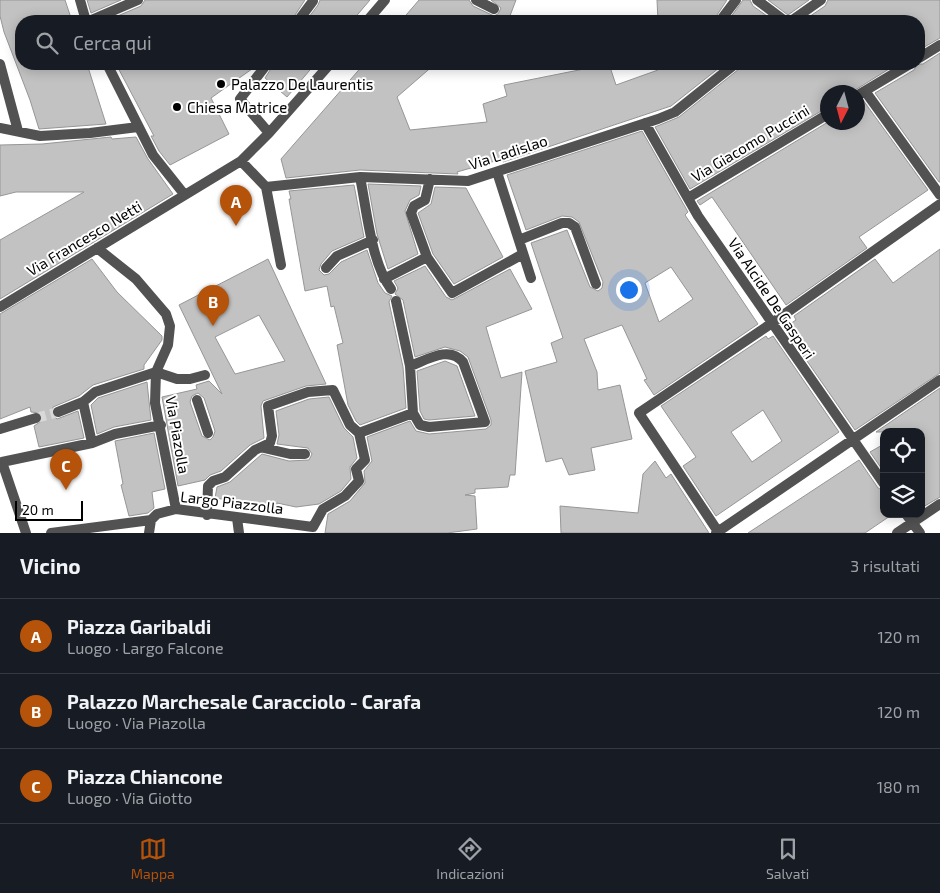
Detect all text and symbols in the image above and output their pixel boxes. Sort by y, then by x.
search box [15,15,925,70]
icon: search [33,29,61,57]
text: Cerca qui [73,31,152,54]
place label: Palazzo De Laurentis [231,75,373,93]
marker: Palazzo De Laurentis [215,78,227,90]
north arrow [820,85,865,130]
place label: Chiesa Matrice [187,98,287,116]
marker: Chiesa Matrice [171,101,183,113]
street label: Via Giacomo Puccini [688,101,812,185]
street label: Via Ladislao [466,131,550,173]
pin: A [220,185,252,226]
street label: Via Francesco Netti [23,197,145,279]
street label: Via Alcide De Gasperi [725,234,819,362]
your location [616,277,642,303]
pin: B [197,285,229,326]
street label: Via Piazolla [162,395,194,475]
map controls [880,428,925,518]
button: locate [880,428,925,473]
pin: C [50,449,82,490]
button: layers [880,473,925,518]
street label: Largo Piazzolla [179,487,285,517]
scale bar [15,498,82,521]
text: 20 m [22,501,54,518]
text: Vicino [20,553,81,578]
text: 3 risultati [850,556,920,575]
text: Piazza Garibaldi [67,615,211,638]
text: A [31,627,41,646]
text: 120 m [877,627,920,646]
text: Luogo · Largo Falcone [67,638,224,657]
text: Palazzo Marchesale Caracciolo - Carafa [67,690,421,713]
text: B [31,702,41,721]
text: 120 m [877,702,920,721]
text: Luogo · Via Piazolla [67,713,206,732]
text: Piazza Chiancone [67,765,223,788]
text: C [31,777,41,796]
text: 180 m [877,777,920,796]
text: Luogo · Via Giotto [67,788,192,807]
tab: Mappa [131,835,175,882]
tab: Indicazioni [436,835,504,882]
tab: Salvati [766,835,809,882]

